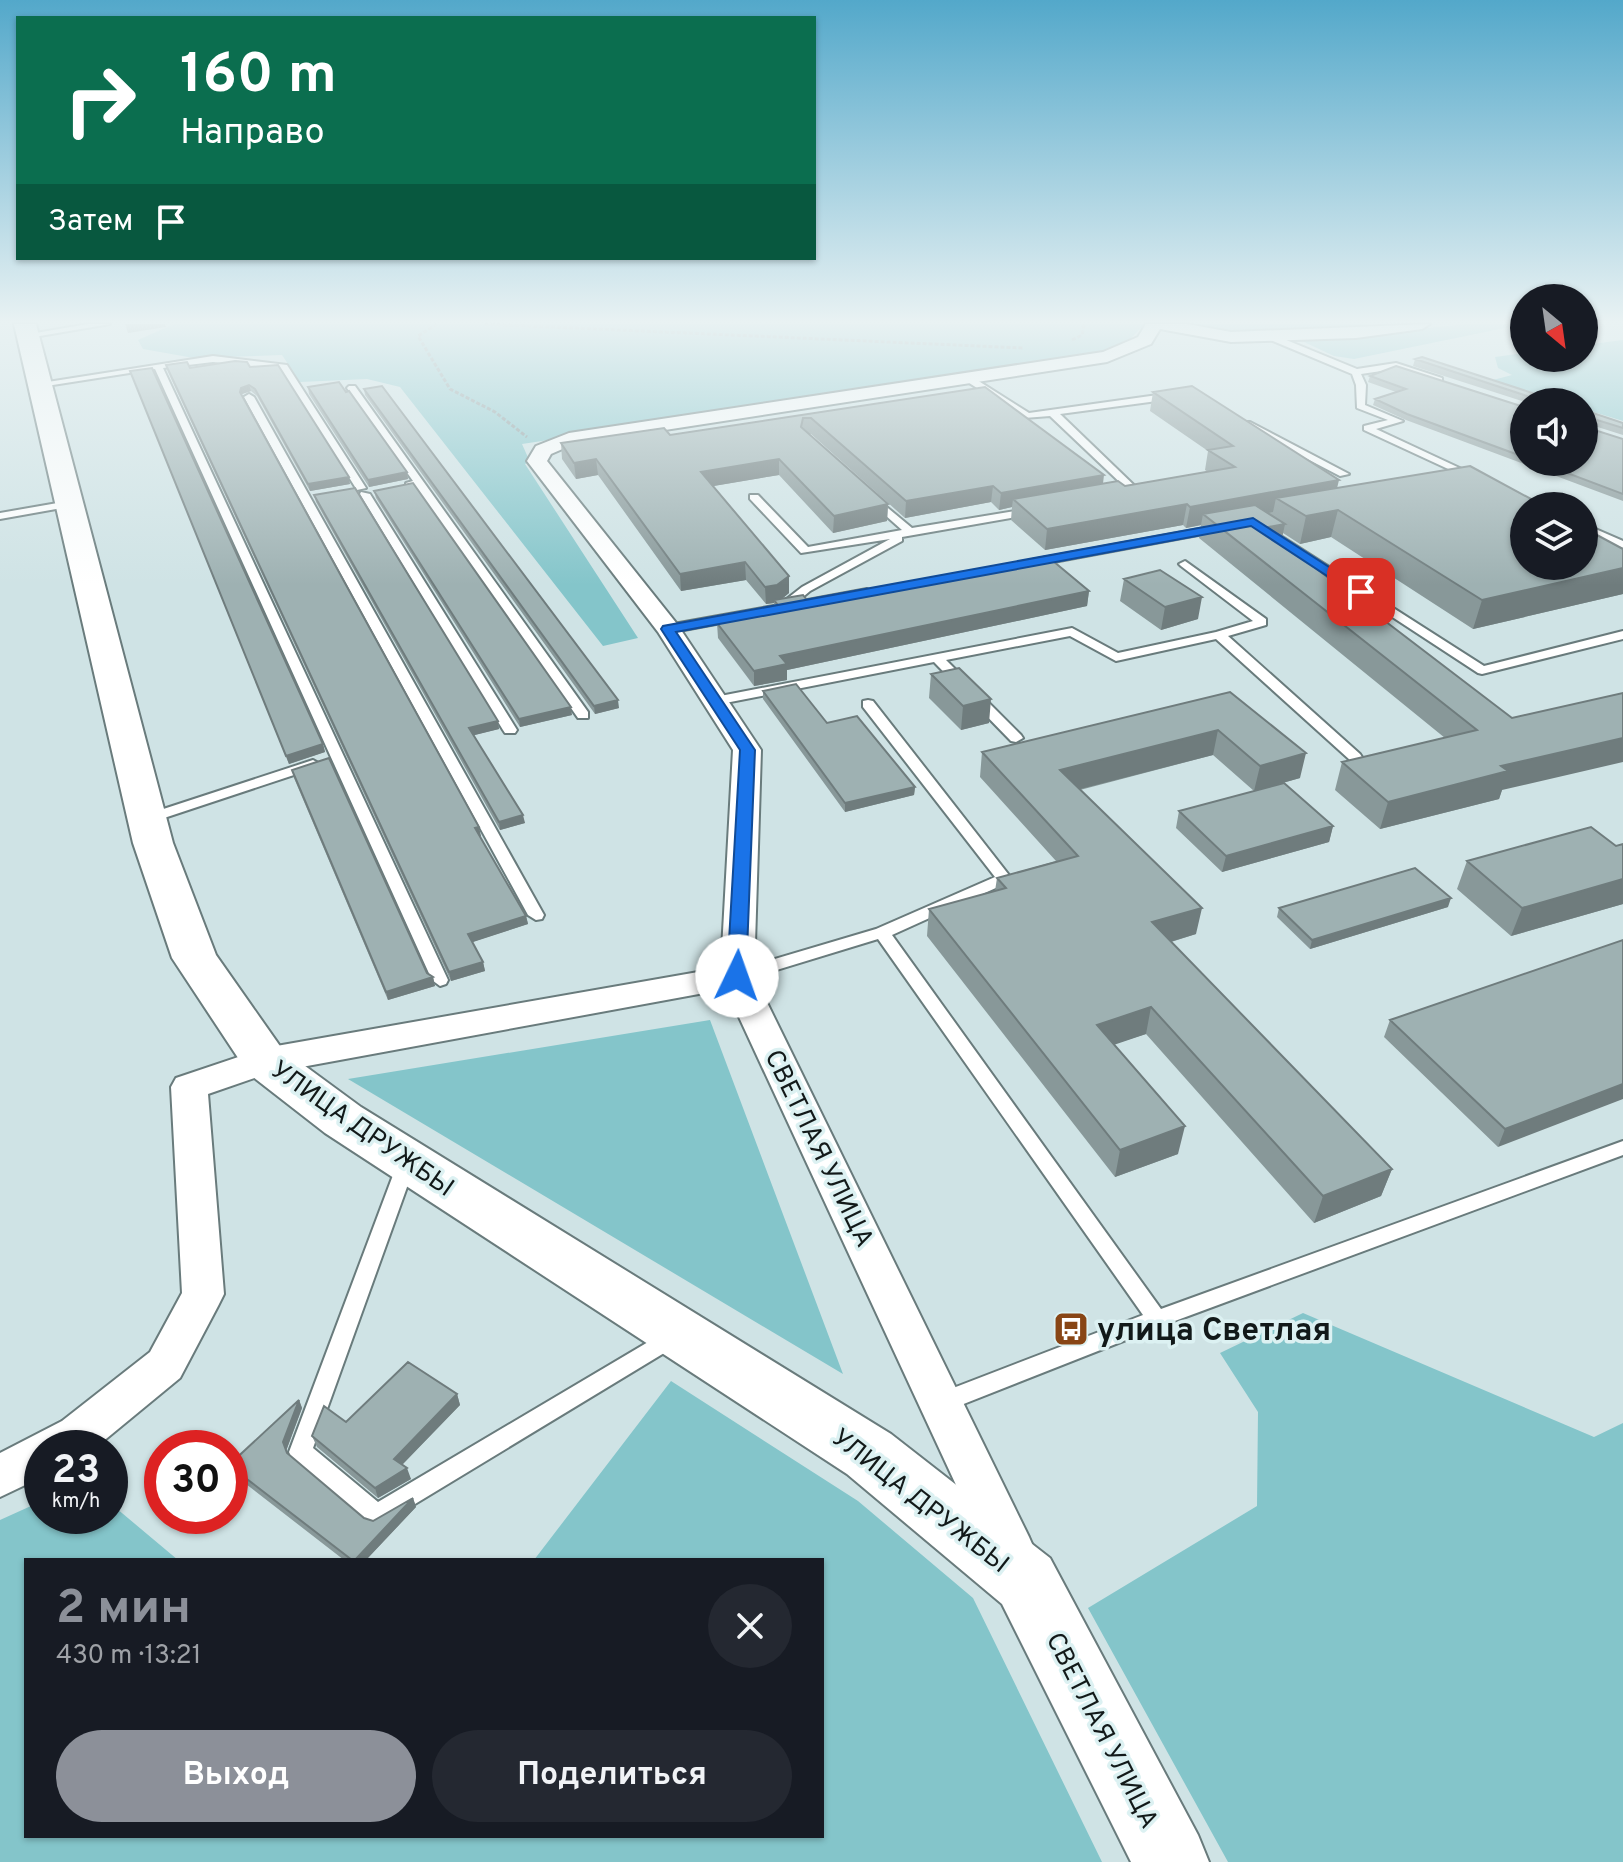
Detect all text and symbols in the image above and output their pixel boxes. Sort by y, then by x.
text: 160 m [180,42,337,112]
icon: right [48,48,152,152]
text: Направо [180,111,325,157]
icon: arrive [149,200,193,244]
text: Затем [48,204,133,241]
north arrow [1510,284,1598,372]
map controls [1510,284,1598,580]
button: sound [1510,388,1598,476]
button: layers [1510,492,1598,580]
pin [1327,558,1395,626]
icon: arrive [1339,570,1383,614]
position arrow [695,934,779,1018]
street label: СВЕТЛАЯ УЛИЦА [756,1045,880,1253]
street label: УЛИЦА ДРУЖБЫ [263,1054,460,1206]
bus stop icon: улица Светлая [1052,1310,1090,1348]
place label: улица Светлая [1097,1312,1331,1352]
street label: УЛИЦА ДРУЖБЫ [824,1422,1015,1582]
speed limit sign: 30 [144,1430,248,1534]
text: 23 [52,1447,100,1497]
text: km/h [52,1489,100,1515]
text: 2 мин [56,1580,191,1640]
button: close [708,1584,792,1668]
street label: СВЕТЛАЯ УЛИЦА [1037,1628,1164,1835]
text: 430 m · 13:21 [56,1640,201,1673]
button: Выход [56,1730,416,1822]
button: Поделиться [432,1730,792,1822]

